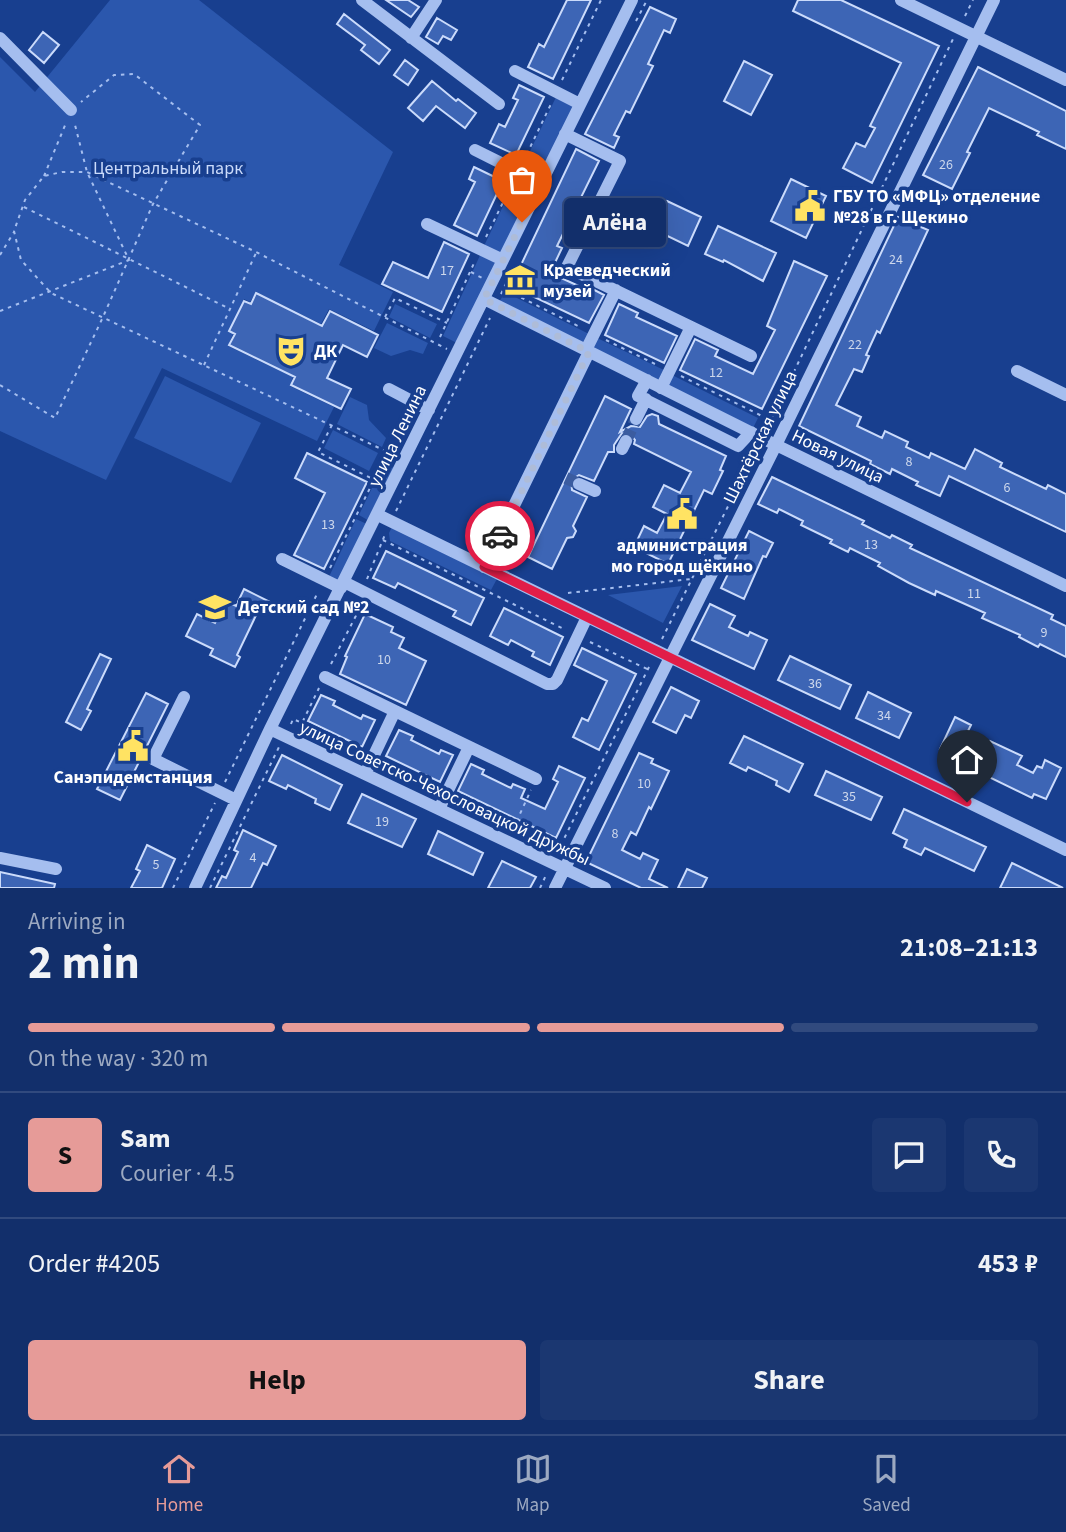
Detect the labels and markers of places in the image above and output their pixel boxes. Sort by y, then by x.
pin [492,150,552,222]
place label: ГБУ ТО «МФЦ» отделение №28 в г. Щекино [833,184,1040,230]
public building icon: ГБУ ТО «МФЦ» отделение №28 в г. Щекино [793,189,827,223]
callout: Алёна [564,198,666,246]
place label: Краеведческий музей [543,258,671,304]
museum icon: Краеведческий музей [503,263,537,297]
theatre icon: ДК [274,334,308,368]
place label: ДК [314,339,338,364]
public building icon: администрация мо город щёкино [665,497,699,531]
place label: администрация мо город щёкино [611,533,753,579]
school or university icon: Детский сад №2 [198,590,232,624]
place label: Детский сад №2 [238,595,370,620]
public building icon: Санэпидемстанция [116,729,150,763]
pin [937,730,997,802]
place label: Санэпидемстанция [53,765,213,790]

